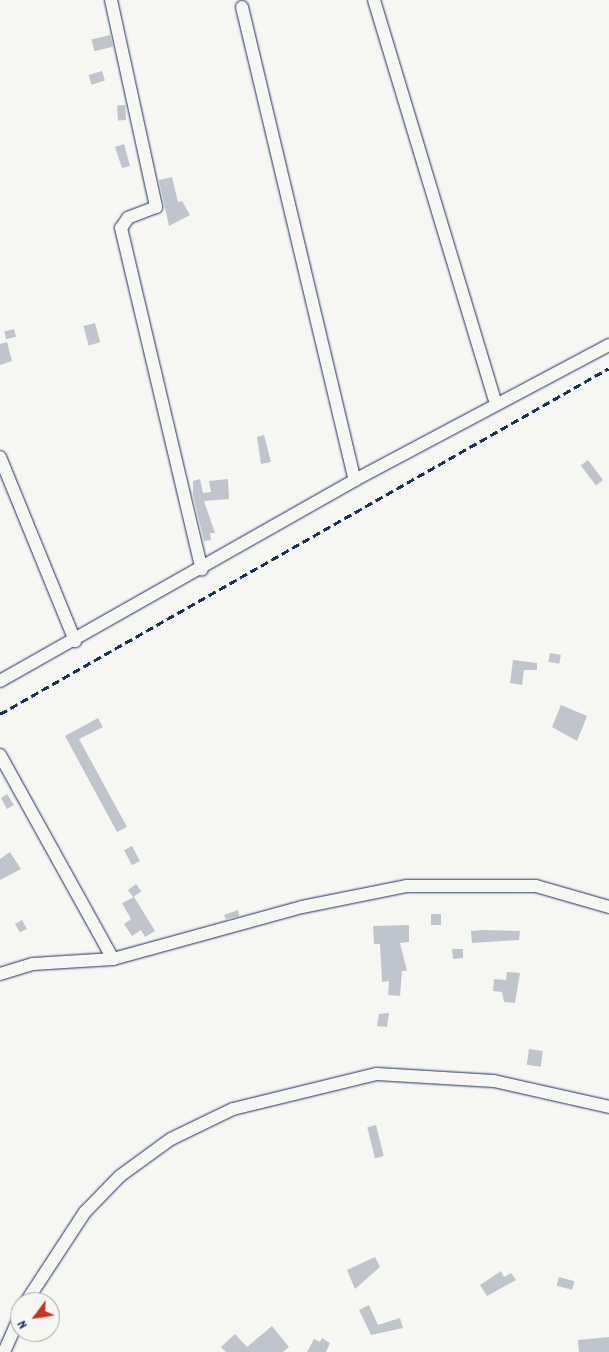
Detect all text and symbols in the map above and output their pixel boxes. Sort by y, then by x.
north arrow [10,1292,60,1342]
text: N [13,1316,33,1332]

